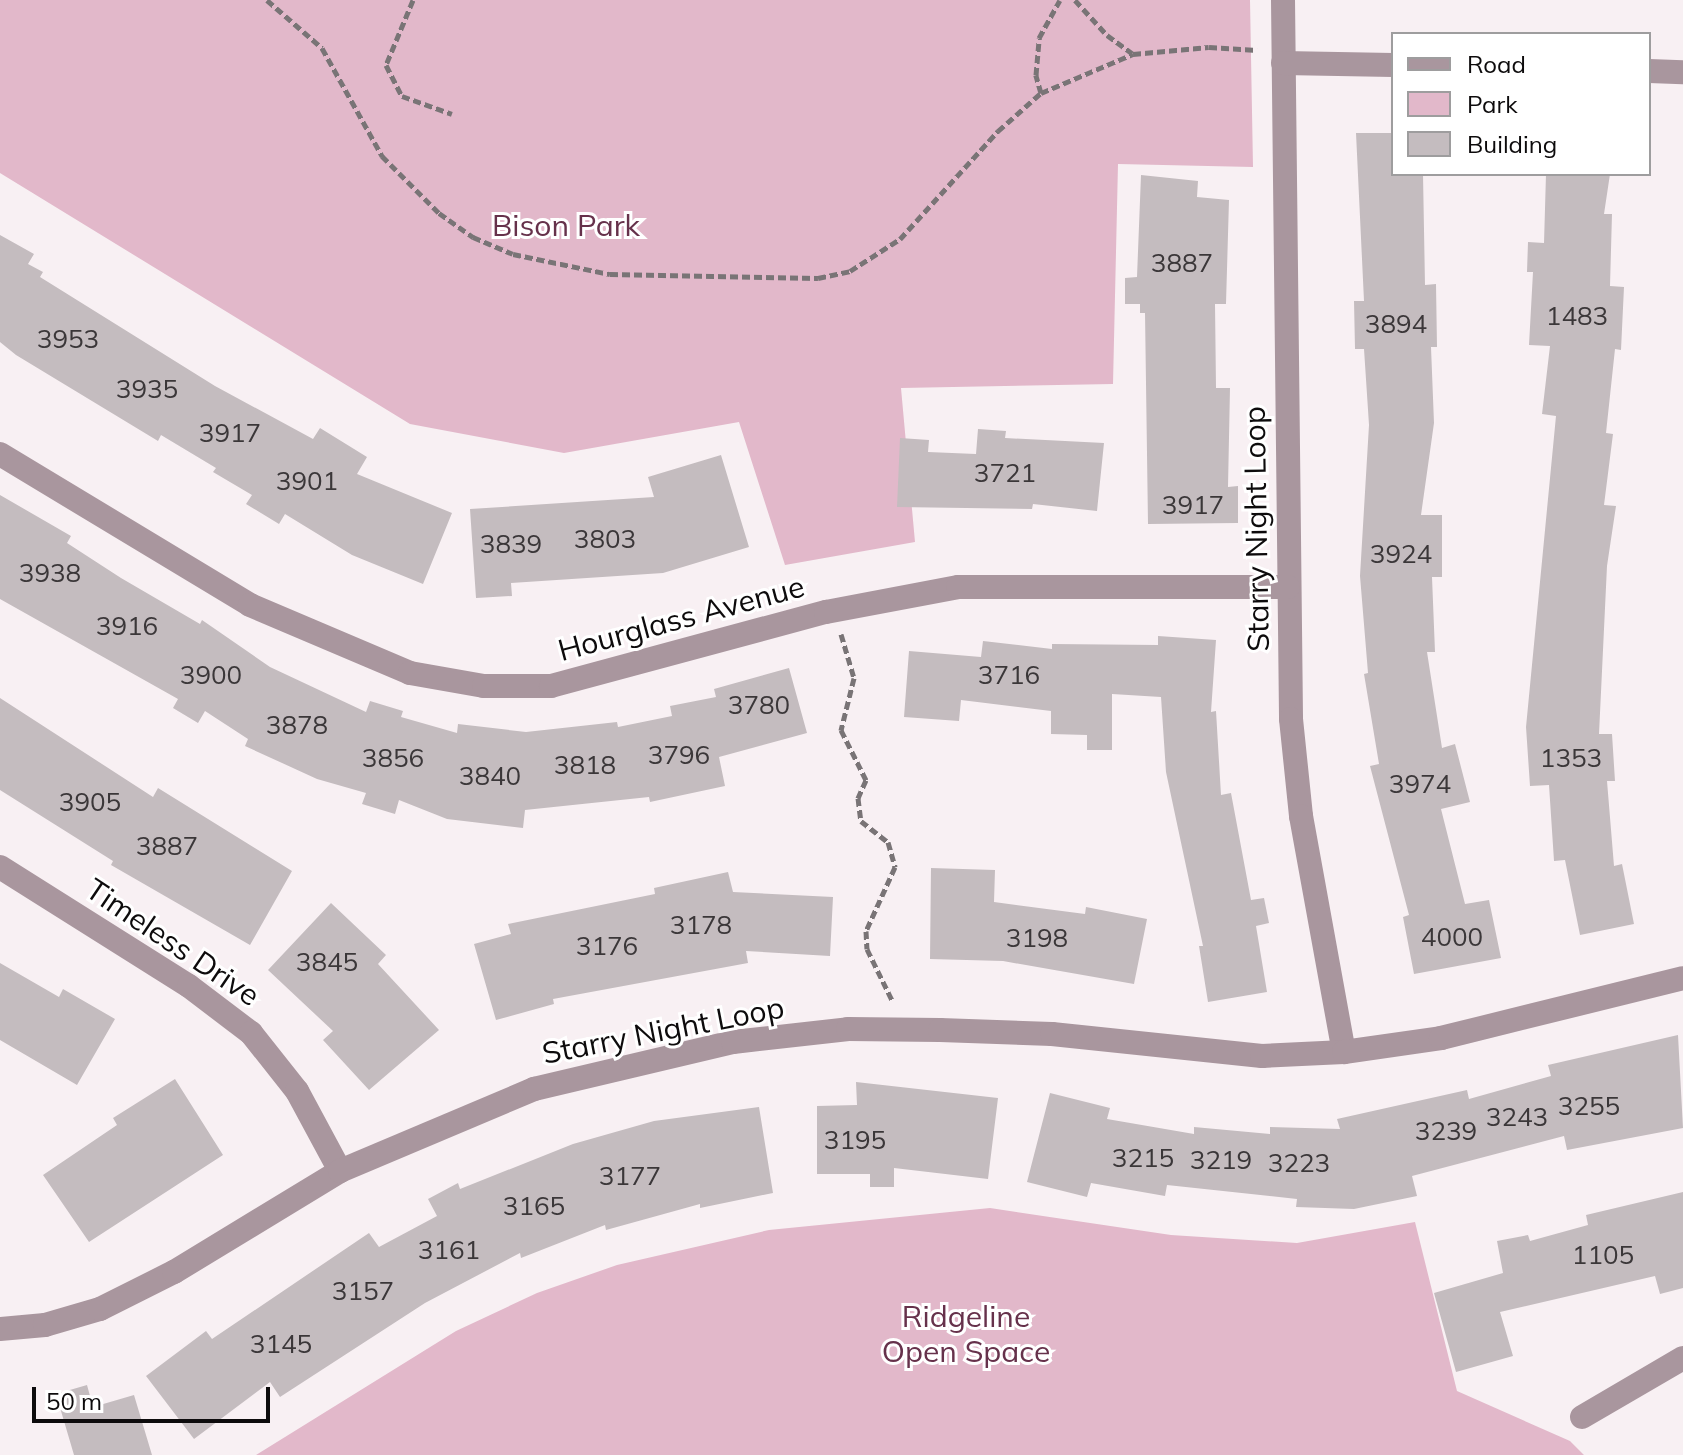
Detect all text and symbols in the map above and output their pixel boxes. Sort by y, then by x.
legend [1391,32,1651,176]
text: Road [1467,49,1526,79]
text: Park [1467,89,1518,119]
text: Building [1467,129,1557,159]
park label: Bison Park [492,207,640,243]
house number: 3887 [1151,247,1213,279]
house number: 1483 [1546,300,1608,332]
house number: 3894 [1365,308,1427,340]
house number: 3953 [37,323,99,355]
house number: 3935 [116,373,178,405]
street label: Starry Night Loop [1236,406,1276,652]
house number: 3917 [199,417,261,449]
house number: 3721 [974,457,1036,489]
house number: 3901 [276,465,338,497]
house number: 3917 [1162,489,1224,521]
house number: 3803 [574,523,636,555]
house number: 3839 [480,528,542,560]
house number: 3924 [1370,538,1432,570]
house number: 3938 [19,557,81,589]
street label: Hourglass Avenue [554,568,808,668]
house number: 3916 [96,610,158,642]
house number: 3900 [180,659,242,691]
house number: 3716 [978,659,1040,691]
house number: 3780 [728,689,790,721]
house number: 3878 [266,709,328,741]
house number: 3796 [648,739,710,771]
house number: 3856 [362,742,424,774]
house number: 1353 [1540,742,1602,774]
house number: 3818 [554,749,616,781]
house number: 3840 [459,760,521,792]
house number: 3974 [1389,768,1451,800]
house number: 3905 [59,786,121,818]
house number: 3887 [136,830,198,862]
street label: Timeless Drive [79,871,267,1013]
house number: 3178 [670,909,732,941]
house number: 4000 [1421,921,1483,953]
house number: 3198 [1006,922,1068,954]
house number: 3176 [576,930,638,962]
house number: 3845 [296,946,358,978]
street label: Starry Night Loop [539,989,787,1071]
house number: 3255 [1558,1090,1620,1122]
house number: 3243 [1486,1101,1548,1133]
house number: 3239 [1415,1115,1477,1147]
house number: 3195 [824,1124,886,1156]
house number: 3215 [1112,1142,1174,1174]
house number: 3219 [1190,1144,1252,1176]
house number: 3223 [1268,1147,1330,1179]
house number: 3177 [599,1160,661,1192]
house number: 3165 [503,1190,565,1222]
house number: 3161 [418,1234,480,1266]
house number: 1105 [1572,1239,1634,1271]
house number: 3157 [332,1275,394,1307]
park label: Ridgeline Open Space [882,1298,1050,1368]
house number: 3145 [250,1328,312,1360]
scale bar [36,1371,274,1421]
text: 50 m [46,1386,102,1416]

